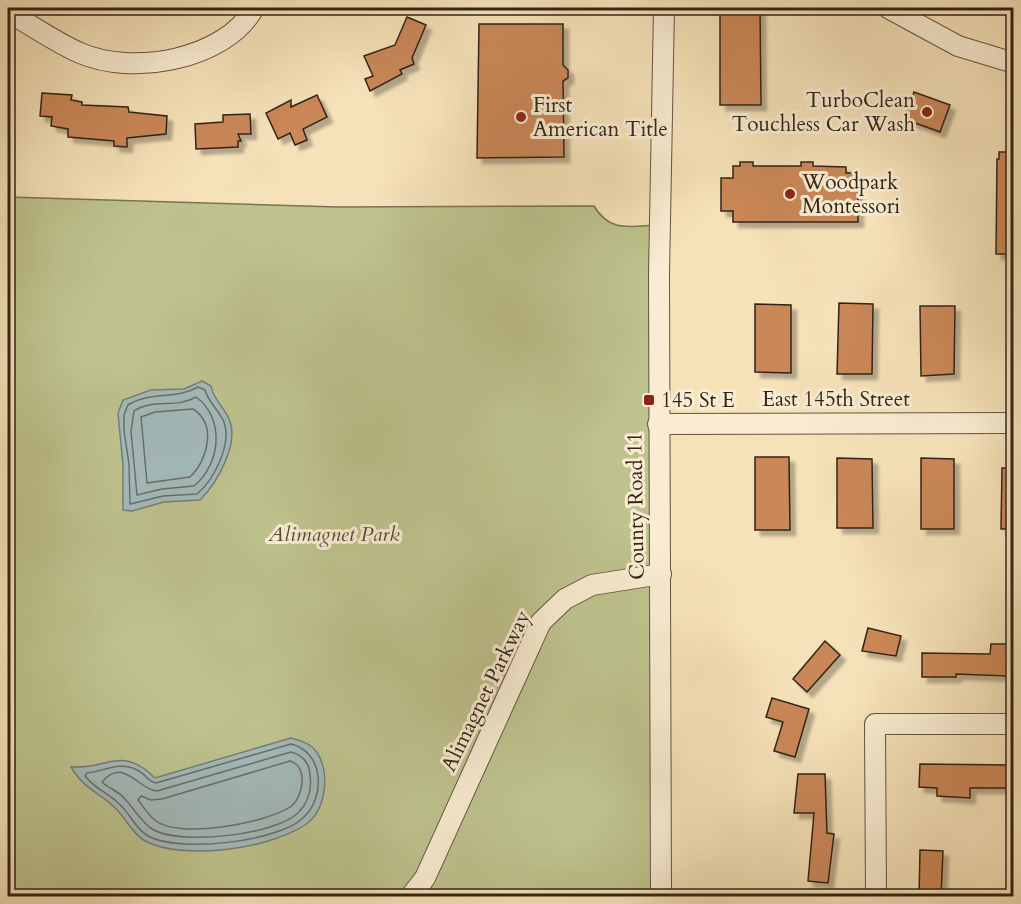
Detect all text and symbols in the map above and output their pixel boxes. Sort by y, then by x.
place label: TurboClean Touchless Car Wash [732,86,915,139]
place label: First American Title [533,91,668,144]
marker: TurboClean Touchless Car Wash [920,105,934,119]
marker: First American Title [514,110,528,124]
place label: Woodpark Montessori [801,168,900,221]
marker: Woodpark Montessori [783,187,797,201]
street label: East 145th Street [762,385,910,414]
place label: 145 St E [661,386,735,415]
marker: 145 St E [642,393,656,407]
street label: County Road 11 [620,432,652,580]
park label: Alimagnet Park [267,520,400,549]
street label: Alimagnet Parkway [434,606,538,776]

